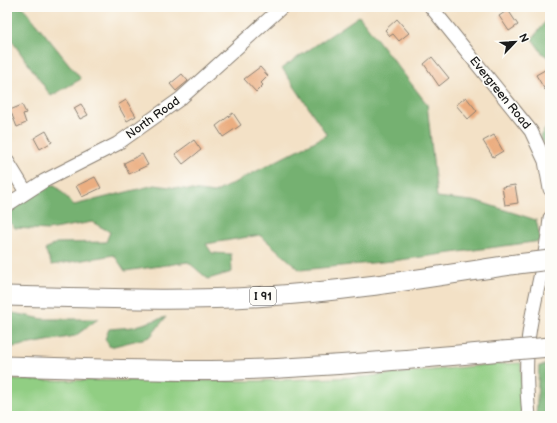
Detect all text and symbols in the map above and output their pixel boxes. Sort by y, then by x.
north arrow [495,22,535,62]
text: N [516,31,531,44]
street label: Evergreen Road [466,54,534,132]
street label: North Road [123,93,183,143]
road number: I 91 [250,287,276,305]

